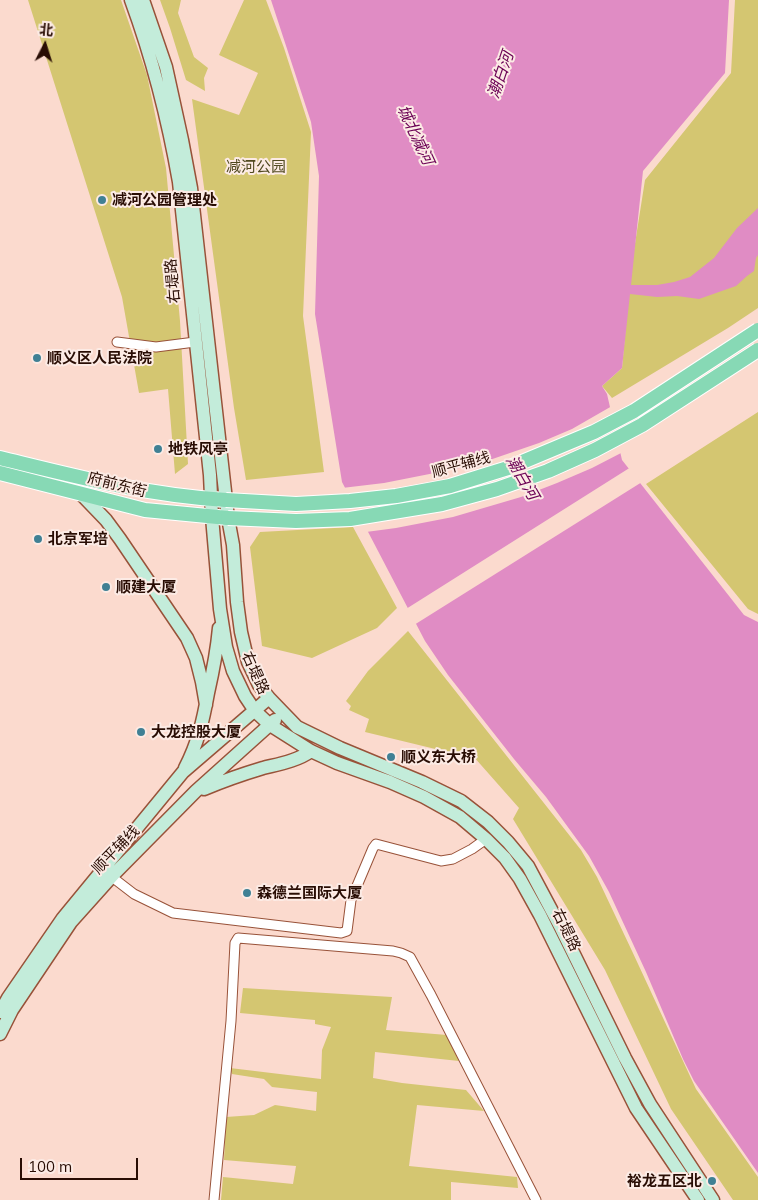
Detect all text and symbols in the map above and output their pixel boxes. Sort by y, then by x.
north arrow [20,20,70,70]
text: 北 [39,20,54,40]
water label: 潮白河 [484,49,518,101]
water label: 城北减河 [393,102,437,168]
park label: 减河公园 [226,158,286,176]
place label: 减河公园管理处 [112,191,217,209]
marker: 减河公园管理处 [96,194,108,206]
street label: 右堤路 [162,258,184,304]
place label: 顺义区人民法院 [47,349,152,367]
marker: 顺义区人民法院 [31,352,43,364]
place label: 地铁风亭 [168,440,228,458]
marker: 地铁风亭 [152,443,164,455]
street label: 顺平辅线 [430,449,492,481]
water label: 潮白河 [502,452,542,504]
street label: 府前东街 [86,469,148,501]
place label: 北京军培 [48,530,108,548]
marker: 北京军培 [32,533,44,545]
place label: 顺建大厦 [116,578,176,596]
marker: 顺建大厦 [100,581,112,593]
street label: 右堤路 [238,649,272,697]
place label: 大龙控股大厦 [151,723,241,741]
marker: 大龙控股大厦 [135,726,147,738]
place label: 顺义东大桥 [401,748,476,766]
marker: 顺义东大桥 [385,751,397,763]
street label: 顺平辅线 [89,822,143,878]
place label: 森德兰国际大厦 [257,884,362,902]
marker: 森德兰国际大厦 [241,887,253,899]
street label: 右堤路 [548,906,584,954]
scale bar [22,1148,140,1180]
text: 100 m [28,1157,72,1176]
place label: 裕龙五区北 [627,1172,702,1190]
marker: 裕龙五区北 [706,1175,718,1187]

